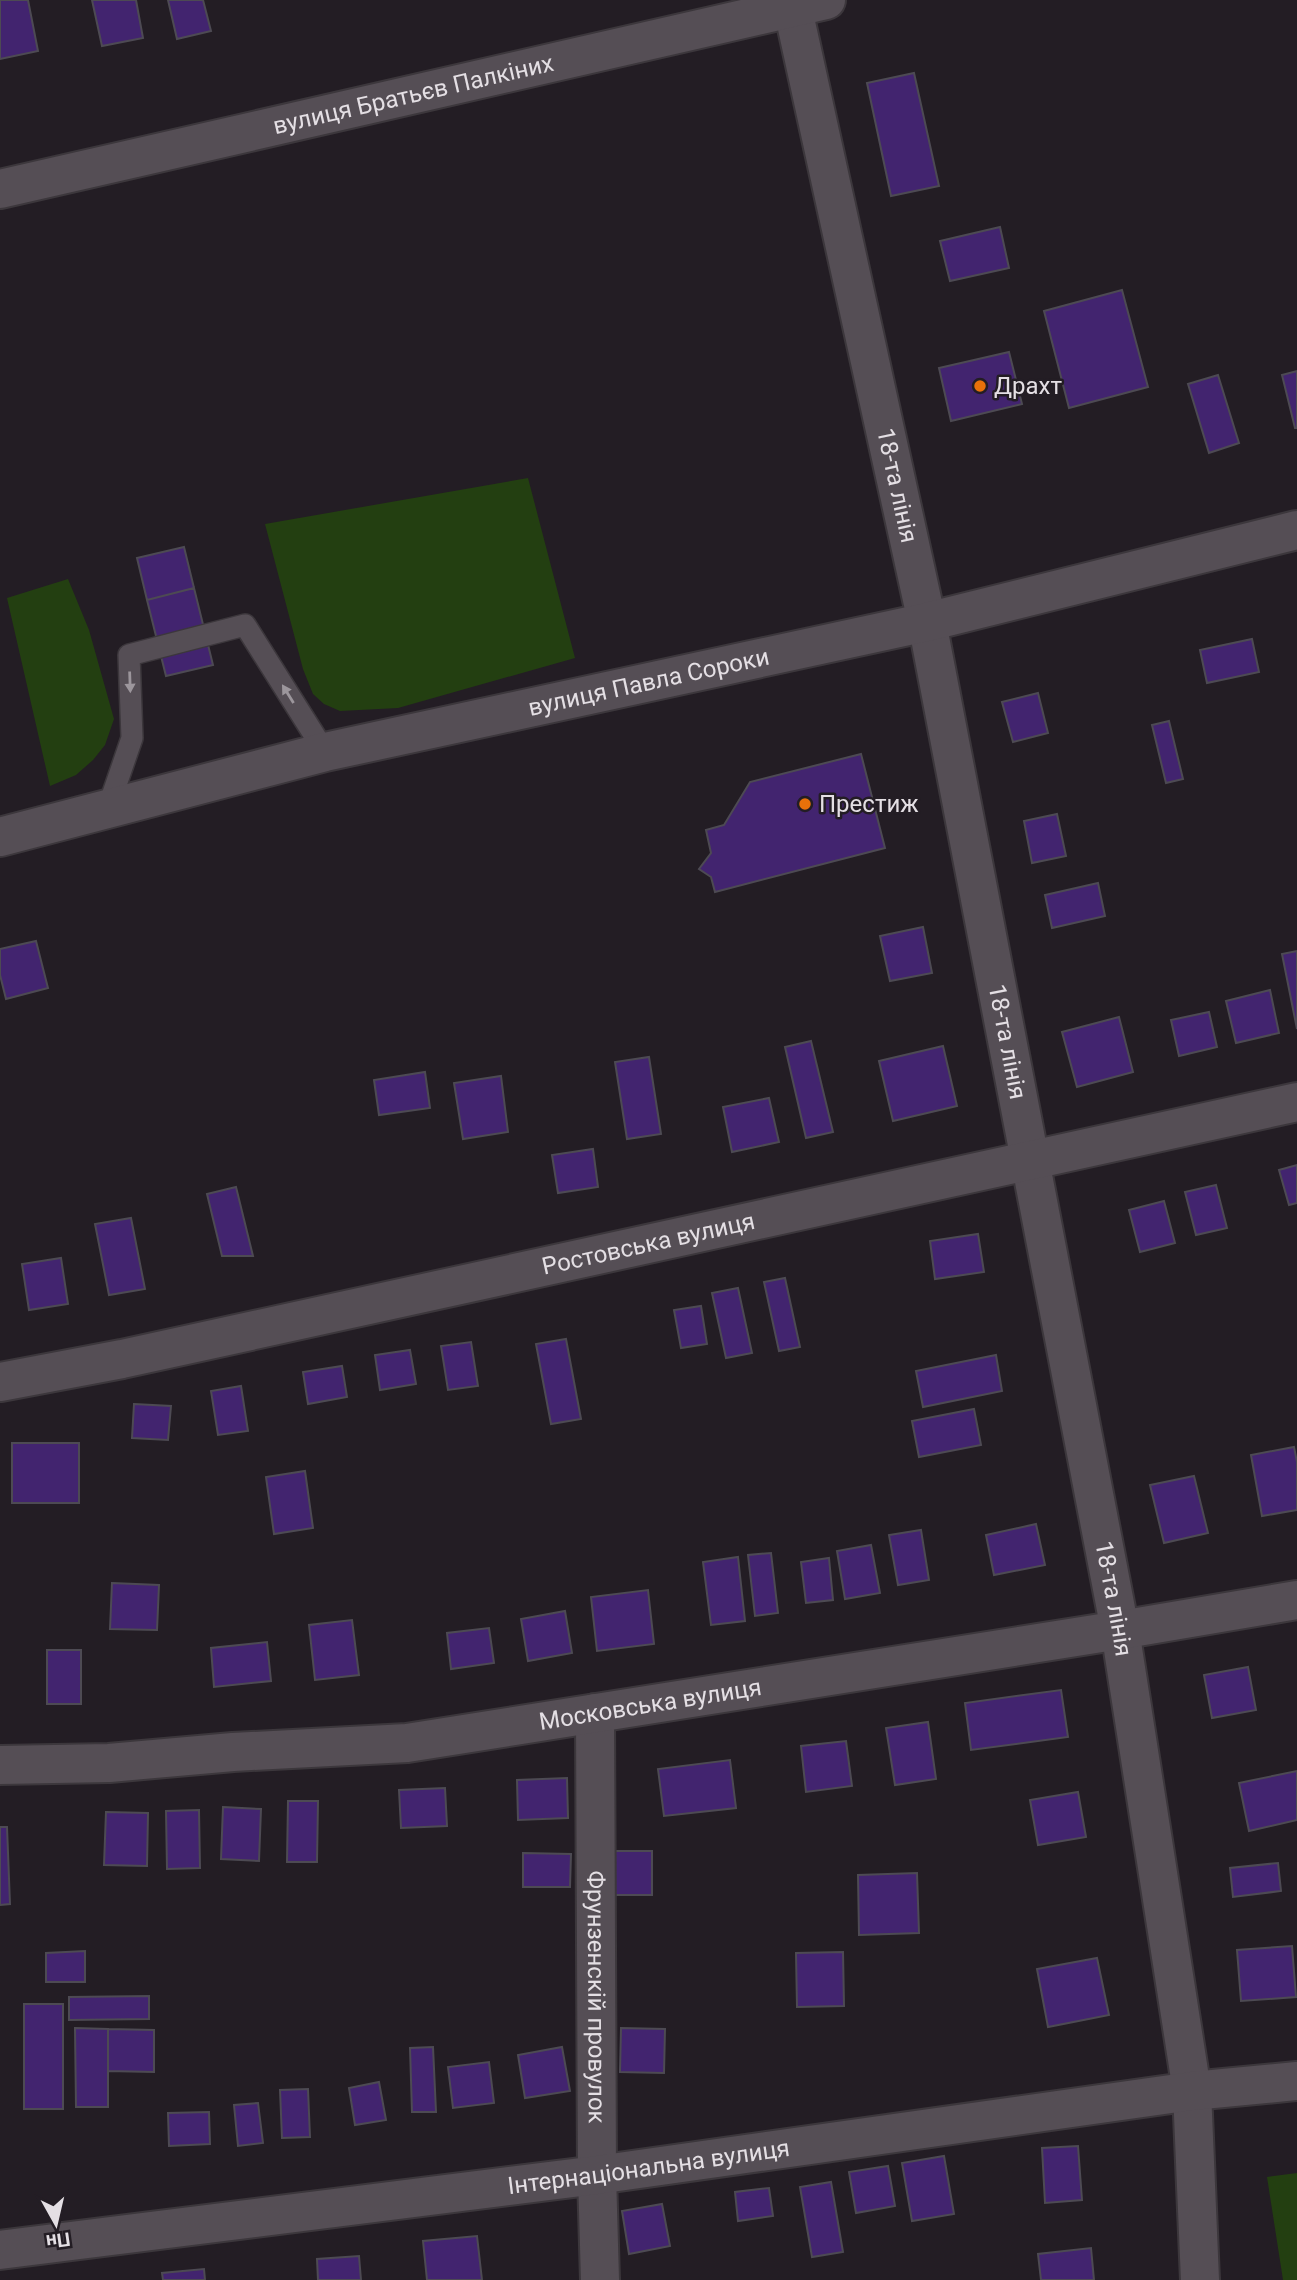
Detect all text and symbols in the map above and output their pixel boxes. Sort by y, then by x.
street label: вулиця Братьєв Палкіних [270,49,556,140]
place label: Драхт [994,372,1062,400]
marker: Драхт [972,378,988,394]
street label: 18-та лінія [871,426,923,545]
street label: вулиця Павла Сороки [526,642,772,722]
one-way arrow [125,671,136,693]
one-way arrow [282,685,295,704]
place label: Престиж [819,790,919,818]
marker: Престиж [797,796,813,812]
street label: 18-та лінія [983,982,1032,1102]
street label: Ростовська вулиця [539,1207,757,1281]
street label: 18-та лінія [1089,1539,1138,1658]
street label: Московська вулиця [537,1673,763,1736]
street label: Фрунзенскій провулок [582,1870,611,2124]
street label: Інтернаціональна вулиця [506,2134,792,2200]
north arrow [21,2189,91,2259]
text: Пн [45,2227,72,2253]

